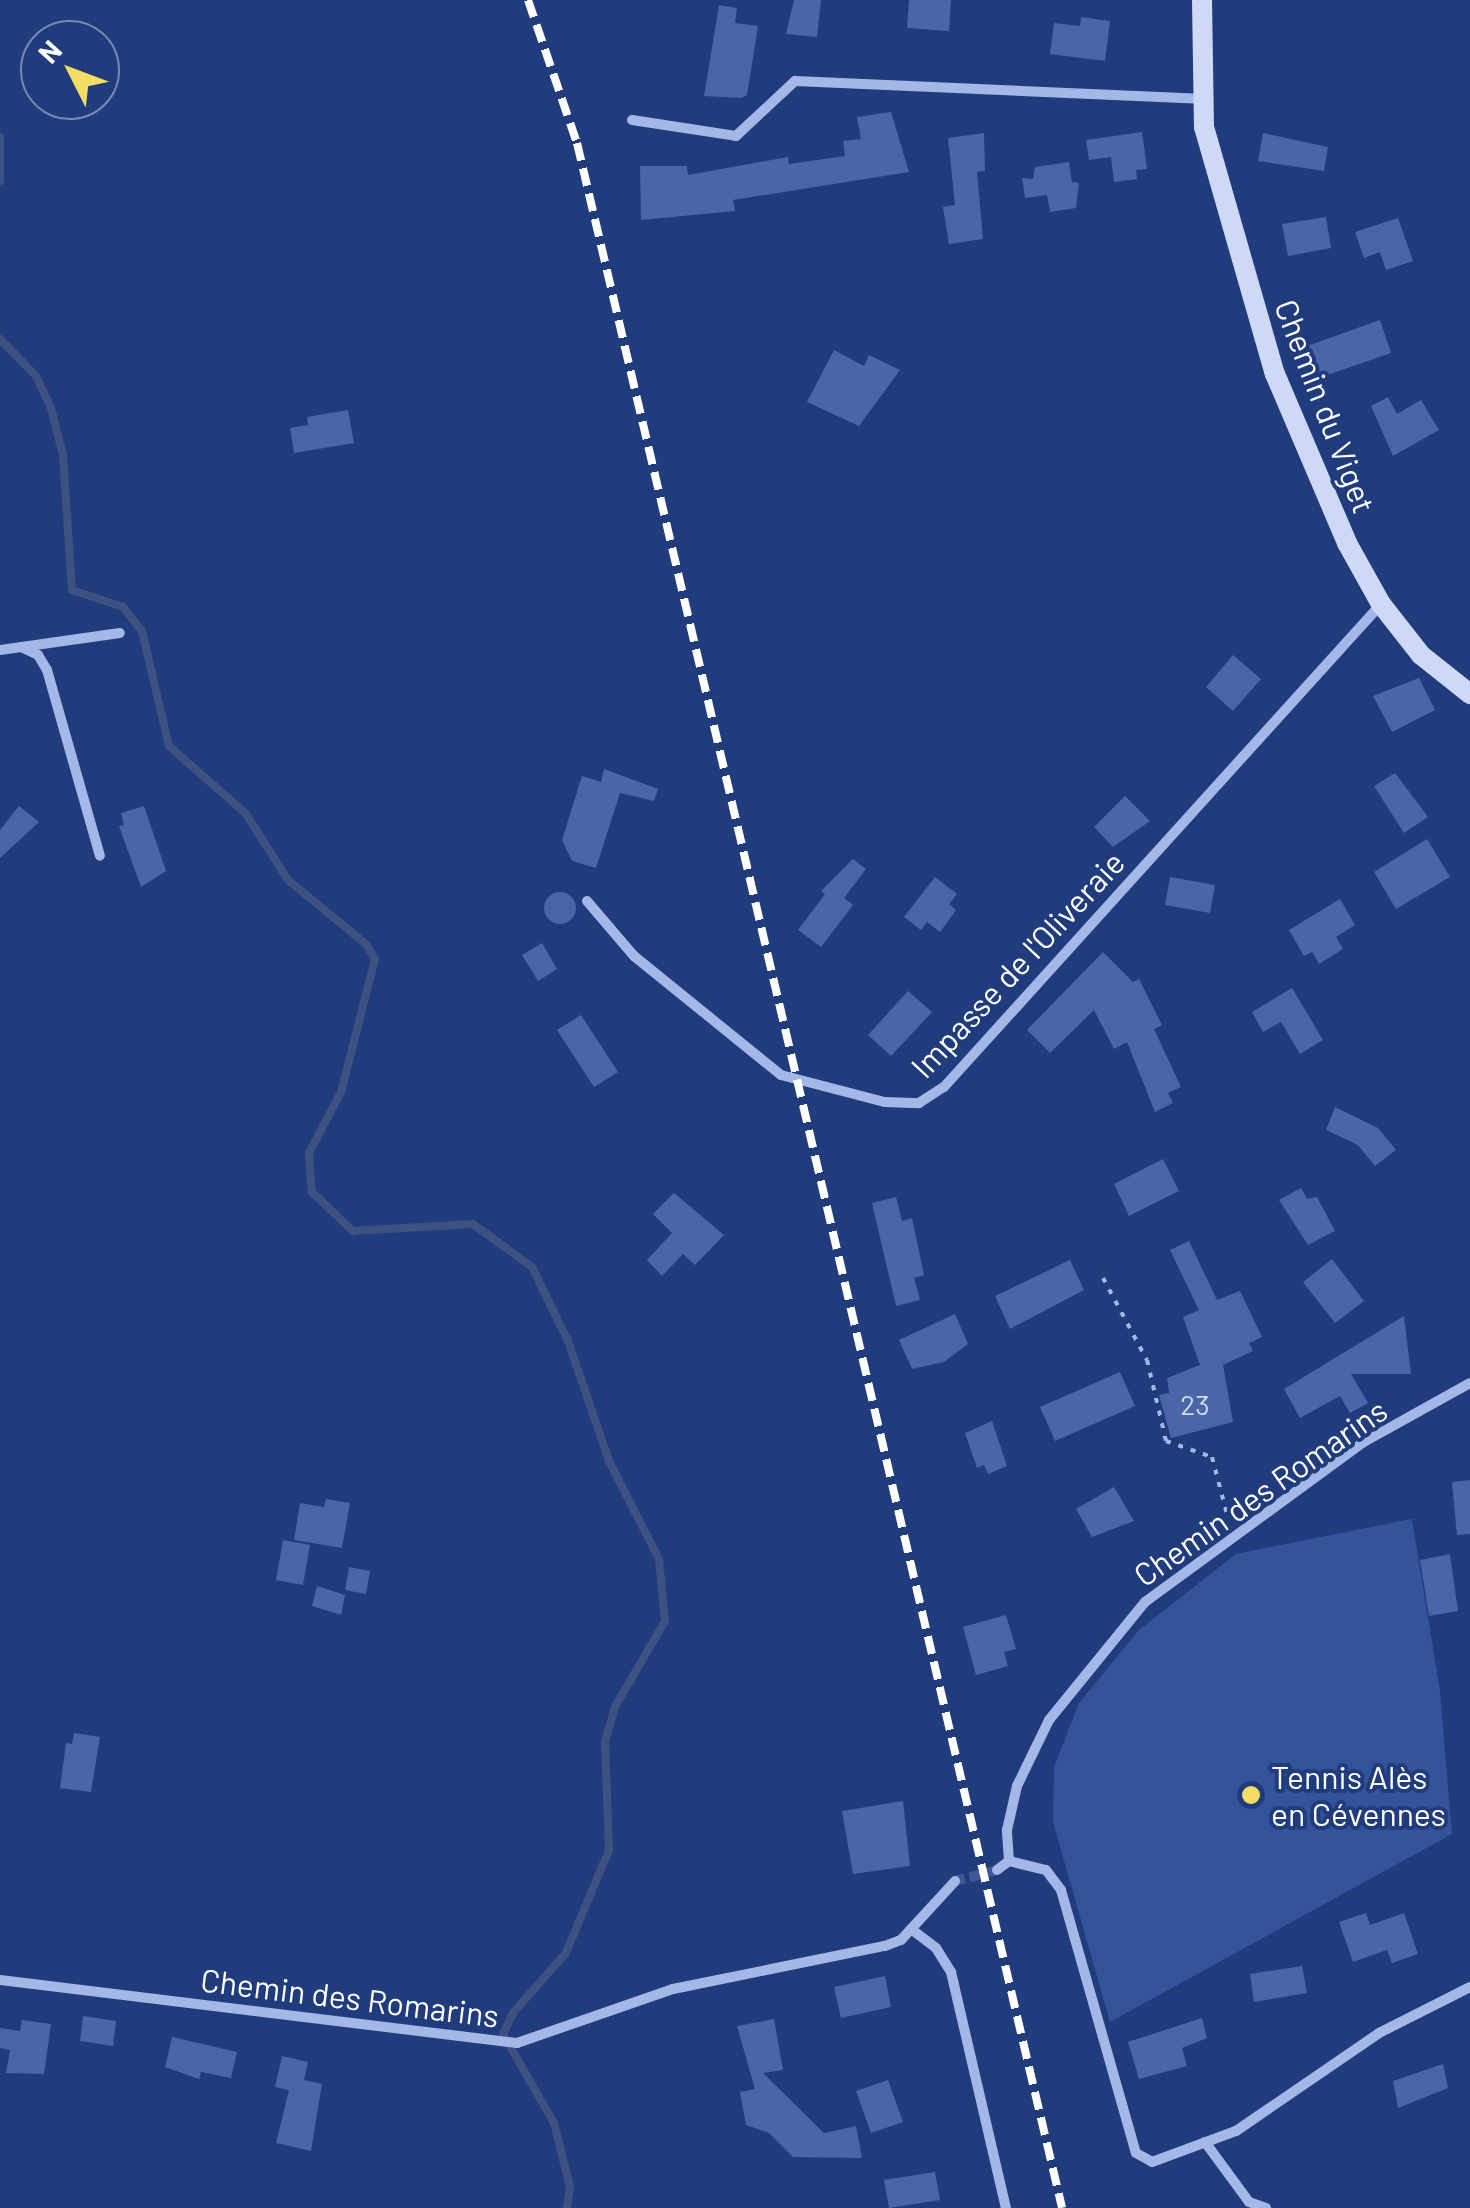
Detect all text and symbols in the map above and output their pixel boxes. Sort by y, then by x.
north arrow [20,20,120,120]
text: N [30,33,68,70]
street label: Chemin du Viget [1268,294,1384,518]
street label: Impasse de l'Oliveraie [902,843,1132,1085]
house number: 23 [1180,1387,1210,1421]
street label: Chemin des Romarins [1126,1390,1394,1594]
place label: Tennis Alès en Cévennes [1271,1758,1446,1833]
marker: Tennis Alès en Cévennes [1240,1784,1262,1806]
street label: Chemin des Romarins [199,1960,501,2034]

